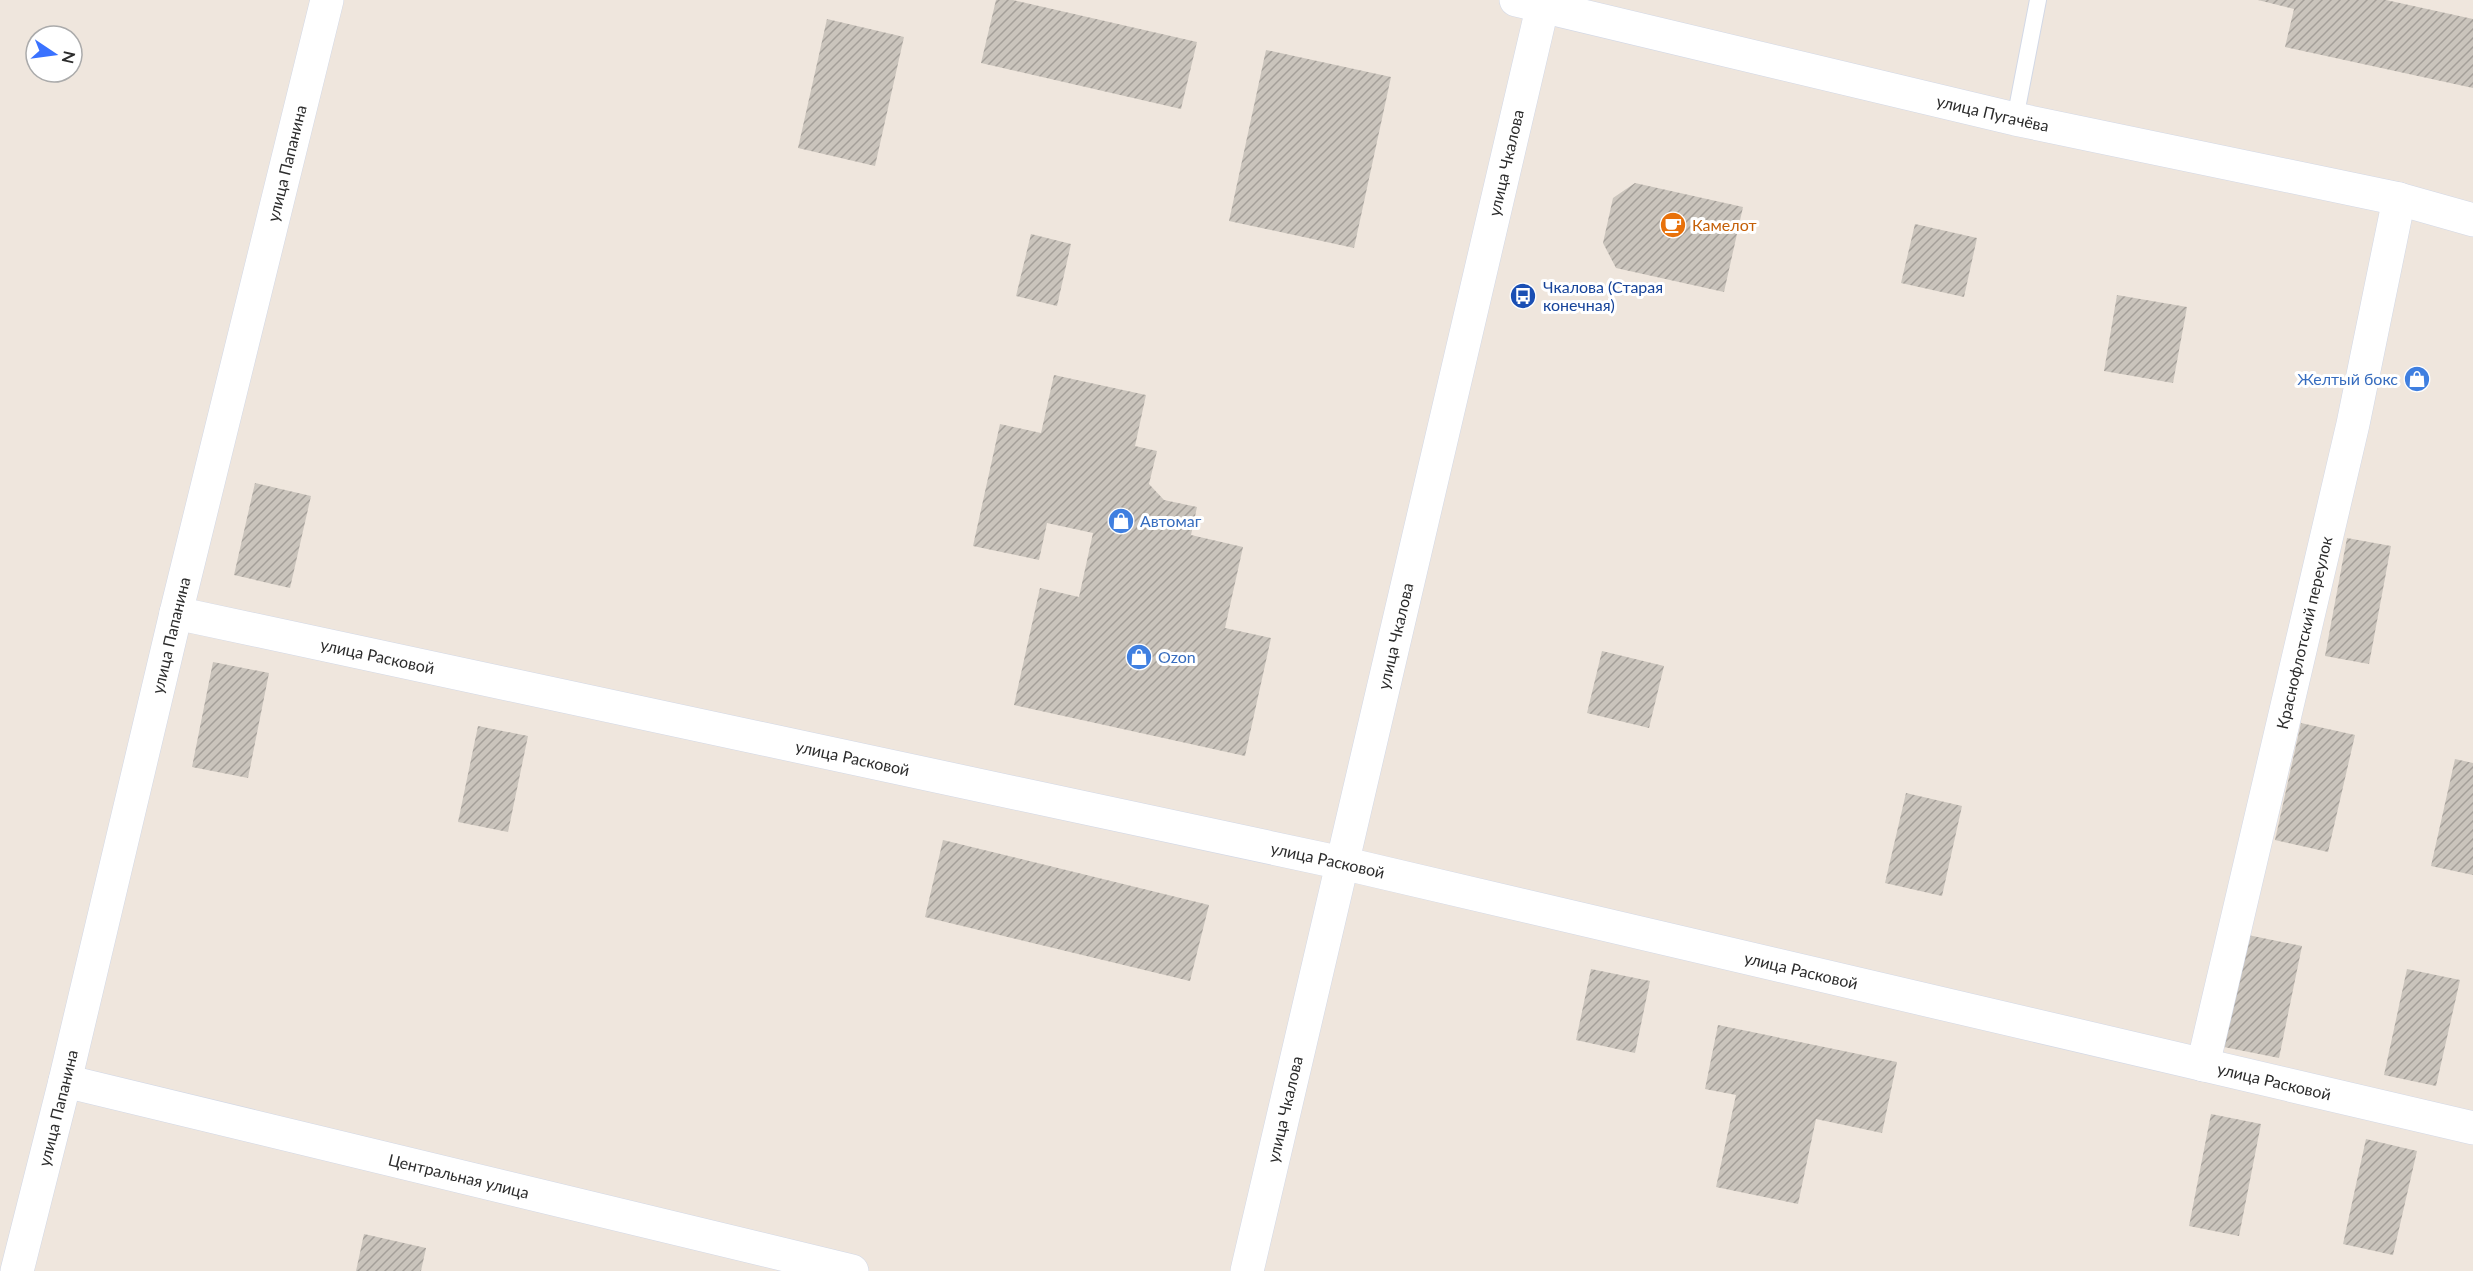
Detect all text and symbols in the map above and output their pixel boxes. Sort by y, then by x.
north arrow [24,24,84,84]
text: N [58,49,80,66]
street label: улица Пугачёва [1935,91,2051,135]
street label: улица Папанина [263,103,310,224]
street label: улица Чкалова [1484,108,1527,218]
cafe icon: Камелот [1658,210,1688,240]
place label: Камелот [1692,215,1757,234]
place label: Чкалова (Старая конечная) [1543,277,1663,314]
bus stop icon: Чкалова (Старая конечная) [1508,281,1538,311]
shop icon: Желтый бокс [2402,364,2432,394]
place label: Желтый бокс [2297,369,2398,388]
shop icon: Автомаг [1106,506,1136,536]
place label: Автомаг [1140,511,1202,530]
street label: Краснофлотский переулок [2272,533,2336,731]
street label: улица Папанина [147,575,194,696]
street label: улица Чкалова [1373,581,1417,691]
street label: улица Расковой [319,634,436,677]
shop icon: Ozon [1124,642,1154,672]
place label: Ozon [1158,647,1196,666]
street label: улица Расковой [794,736,911,779]
street label: улица Расковой [1269,838,1387,882]
street label: улица Расковой [1742,948,1860,993]
street label: улица Папанина [34,1048,81,1168]
street label: улица Чкалова [1263,1054,1306,1164]
street label: улица Расковой [2216,1058,2333,1103]
street label: Центральная улица [386,1149,531,1202]

